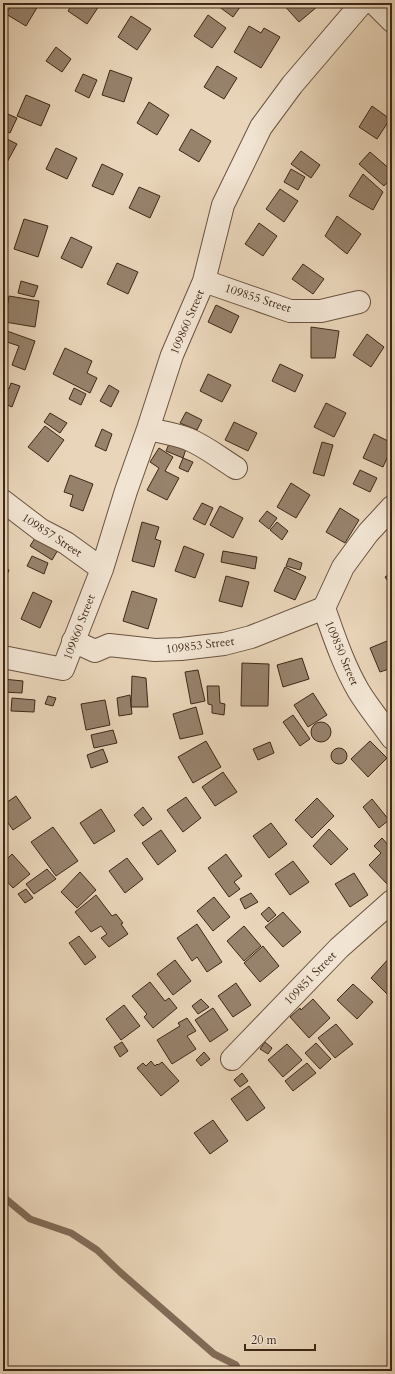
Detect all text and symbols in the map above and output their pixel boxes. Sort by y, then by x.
street label: 109855 Street [223,280,293,316]
street label: 109860 Street [166,287,208,357]
street label: 109857 Street [19,510,85,561]
street label: 109860 Street [59,592,99,662]
street label: 109850 Street [321,618,363,688]
street label: 109853 Street [165,633,235,657]
street label: 109851 Street [280,947,340,1008]
scale bar [245,1326,315,1352]
text: 20 m [251,1332,278,1348]

